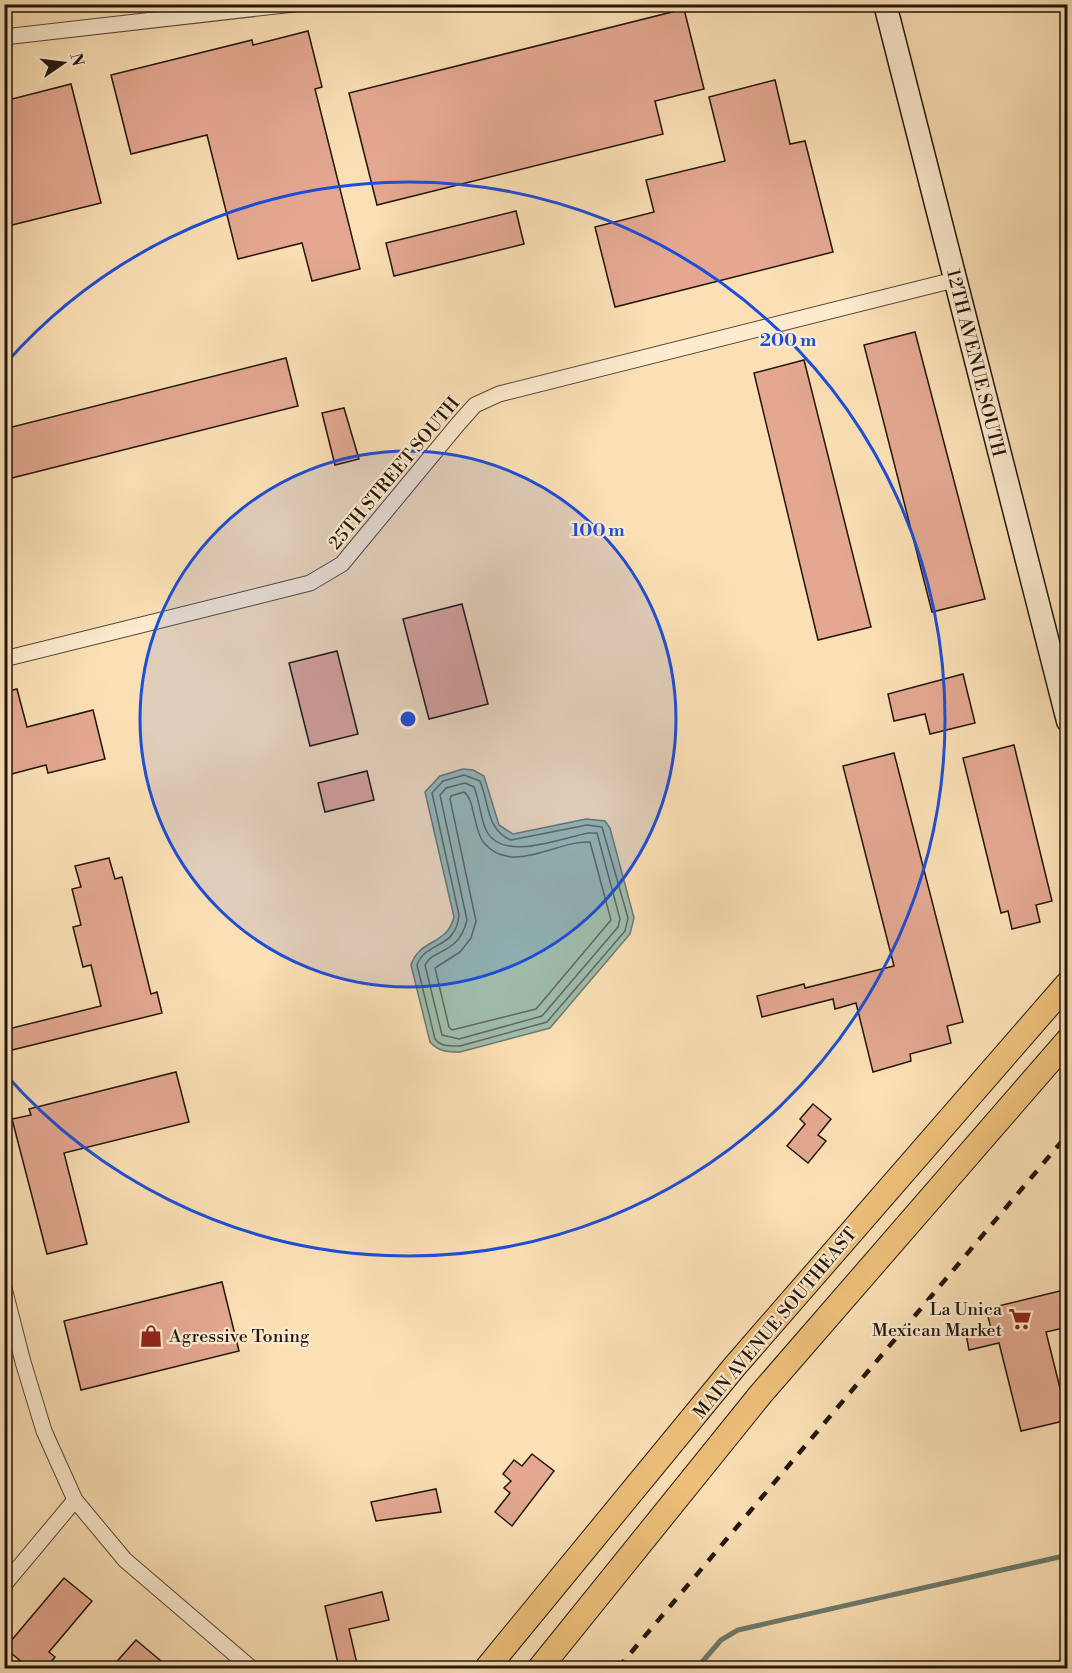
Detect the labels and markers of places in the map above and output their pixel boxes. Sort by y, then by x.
centre of rings [398,709,418,729]
place label: La Unica Mexican Market [872,1298,1003,1342]
supermarket icon: La Unica Mexican Market [1007,1306,1033,1332]
shop icon: Agressive Toning [138,1323,164,1349]
place label: Agressive Toning [168,1325,310,1348]

